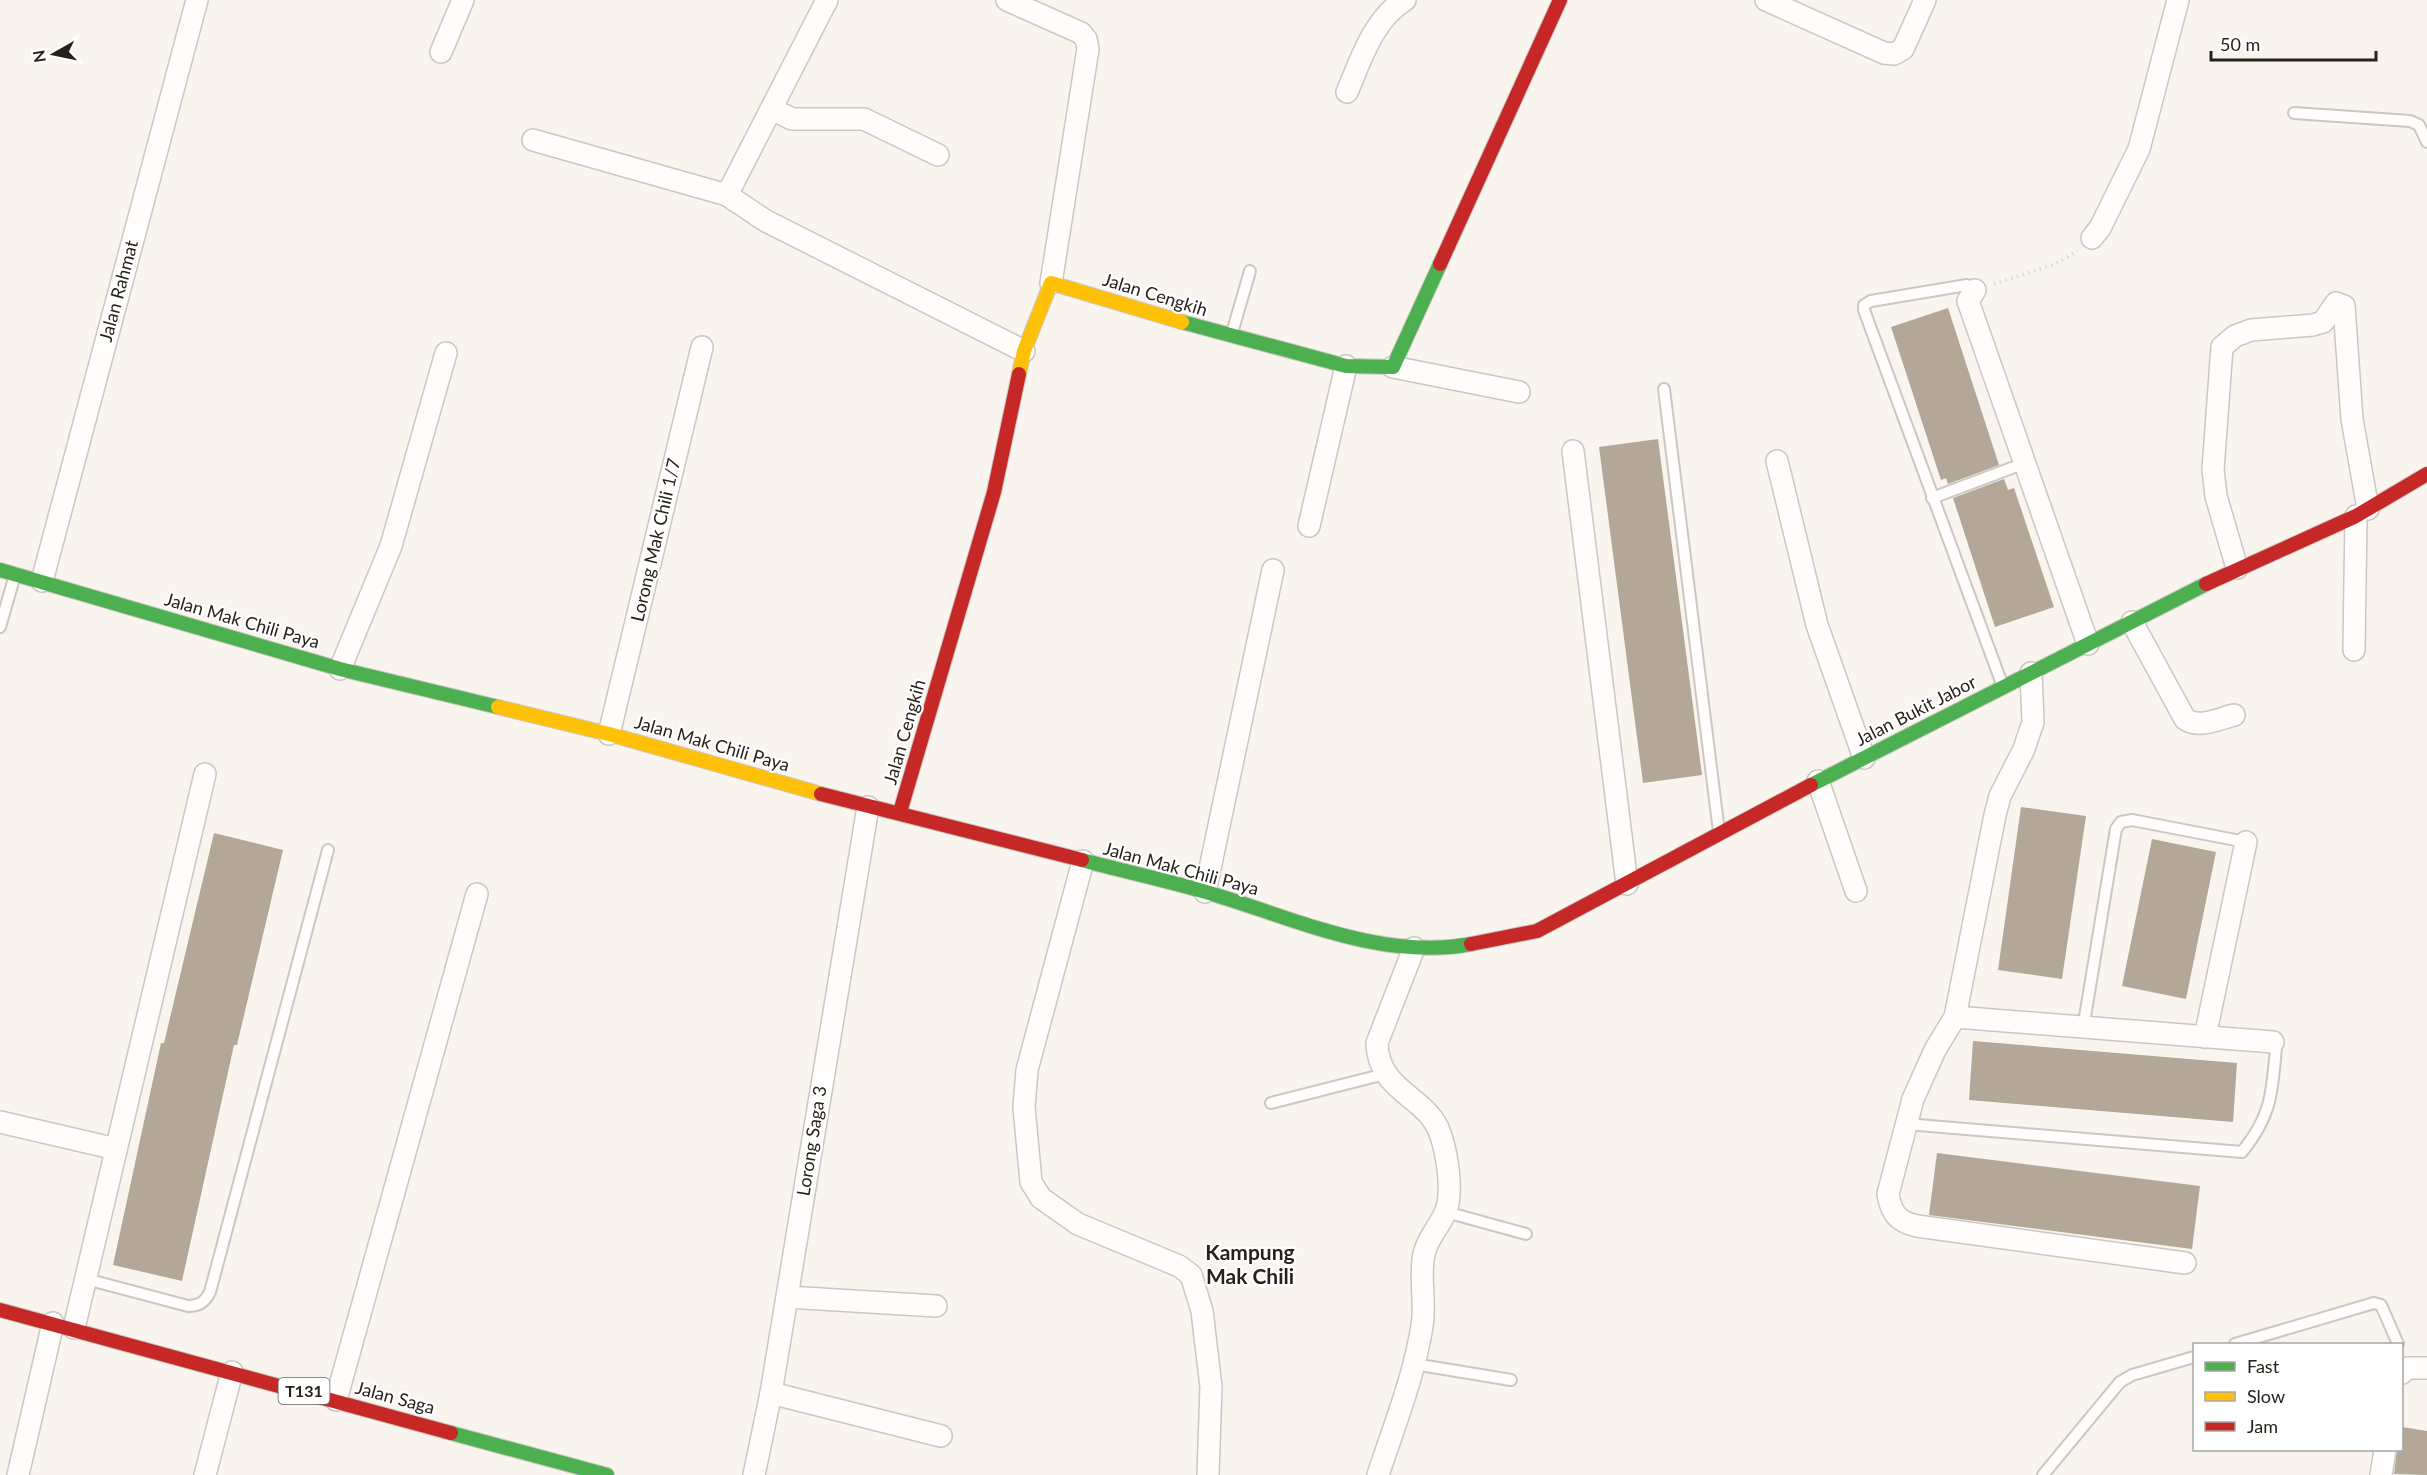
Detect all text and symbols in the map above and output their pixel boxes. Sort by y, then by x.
north arrow [24,24,84,84]
scale bar [2211,24,2376,62]
text: 50 m [2220,33,2260,55]
text: N [28,49,49,64]
street label: Jalan Rahmat [94,237,142,344]
street label: Jalan Cengkih [1100,268,1210,320]
street label: Lorong Mak Chili 1/7 [626,456,685,624]
street label: Jalan Mak Chili Paya [162,587,322,653]
street label: Jalan Bukit Jabor [1851,670,1980,750]
street label: Jalan Cengkih [879,677,930,787]
street label: Jalan Mak Chili Paya [632,710,792,776]
street label: Jalan Mak Chili Paya [1101,837,1261,899]
street label: Lorong Saga 3 [791,1084,831,1197]
district label: Kampung Mak Chili [1205,1239,1295,1288]
legend [2193,1343,2403,1451]
text: Fast [2247,1355,2280,1377]
street label: Jalan Saga [353,1376,437,1418]
road number: T131 [278,1378,330,1404]
text: Slow [2247,1385,2285,1407]
text: Jam [2247,1415,2278,1437]

